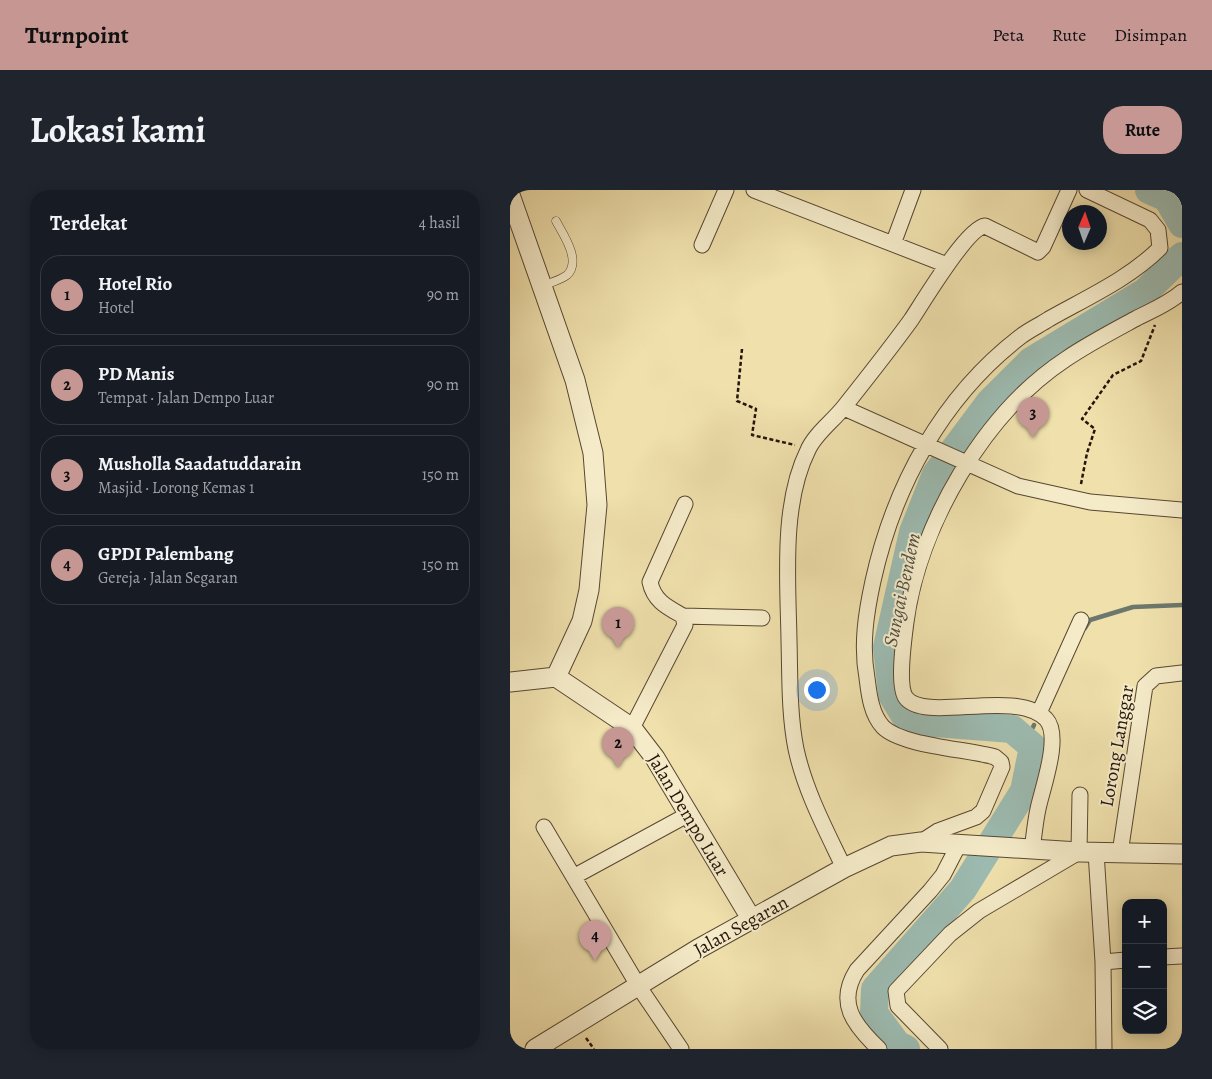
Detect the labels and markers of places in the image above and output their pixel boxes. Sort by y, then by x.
pin: 3 [1017,397,1049,438]
pin: 1 [602,607,634,648]
pin: 2 [602,727,634,768]
pin: 4 [579,920,611,961]

